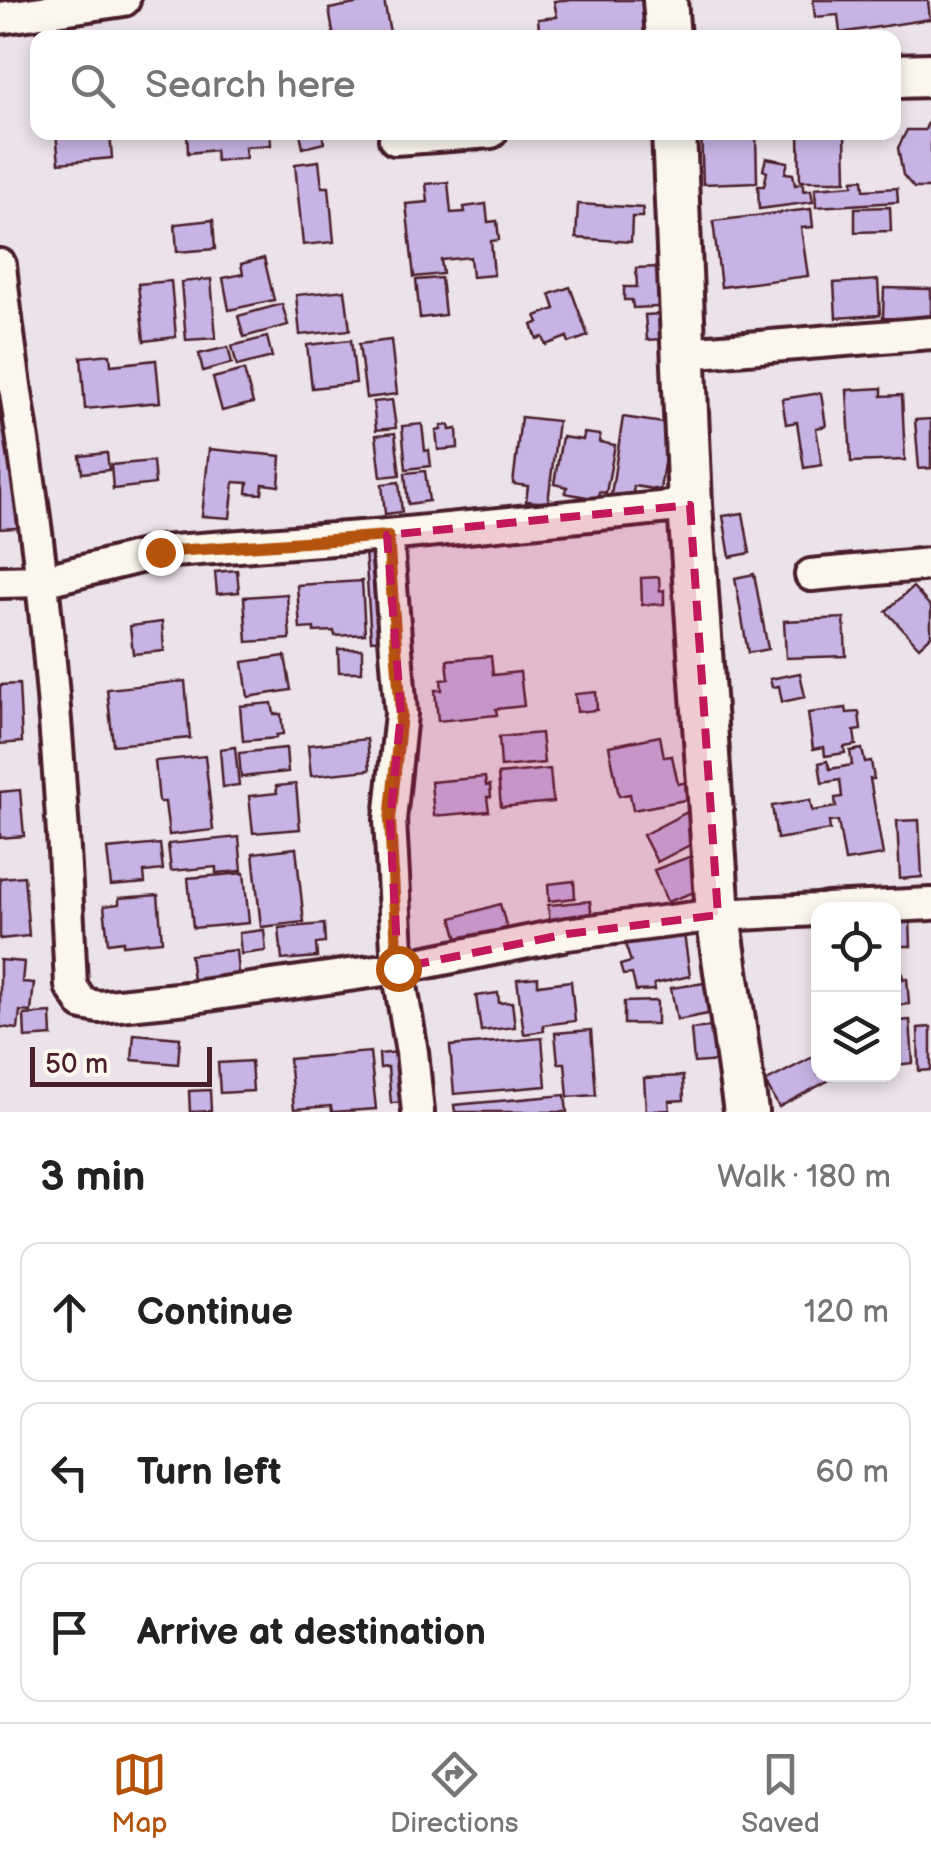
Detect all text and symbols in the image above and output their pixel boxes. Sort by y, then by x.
search box [30,30,901,140]
icon: search [65,58,120,113]
text: Search here [145,63,356,108]
route end [138,530,184,576]
map controls [811,902,901,1082]
button: locate [811,902,901,992]
route start [376,946,422,992]
button: layers [811,992,901,1082]
scale bar [30,1042,212,1086]
text: 50 m [45,1048,108,1081]
text: 3 min [40,1152,145,1203]
text: Walk · 180 m [717,1158,891,1197]
icon: ahead [42,1285,97,1340]
text: Continue [137,1290,293,1335]
text: 120 m [804,1293,889,1332]
icon: left [42,1445,97,1500]
text: Turn left [137,1450,281,1495]
text: 60 m [816,1453,889,1492]
icon: arrive [42,1605,97,1660]
text: Arrive at destination [137,1610,486,1655]
tab: Map [111,1747,168,1840]
tab: Directions [390,1747,519,1840]
tab: Saved [741,1747,820,1840]

